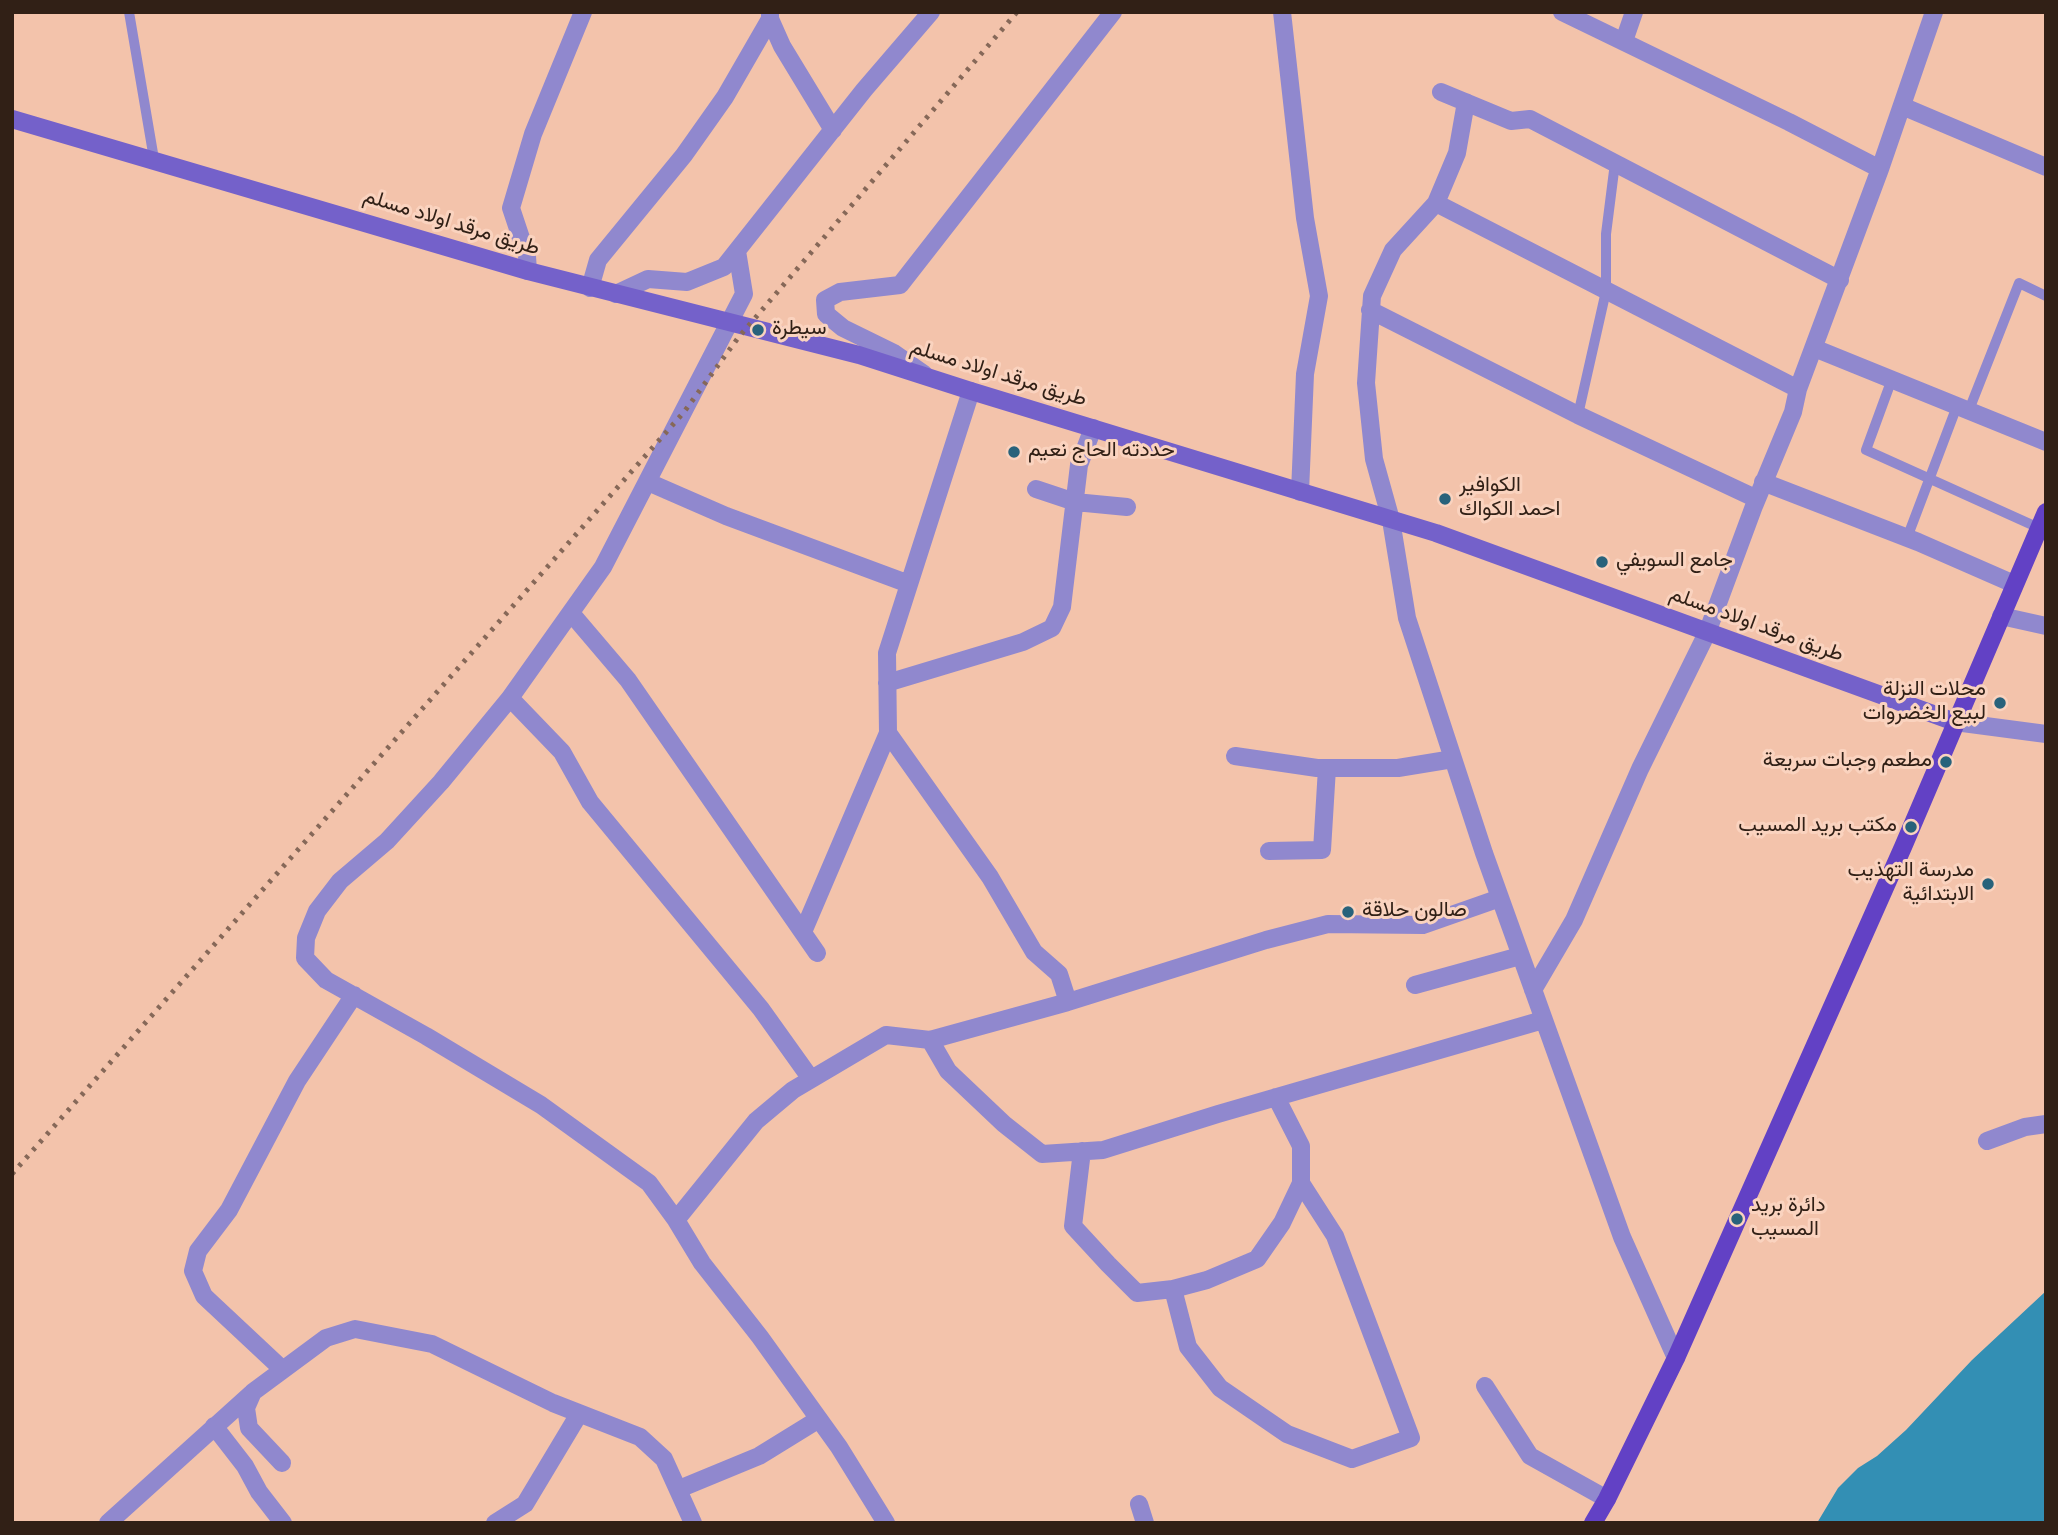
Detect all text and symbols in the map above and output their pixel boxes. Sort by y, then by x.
street label: طريق مرقد اولاد مسلم [360,185,542,263]
place label: سيطرة [772,317,827,343]
marker: سيطرة [750,322,766,338]
street label: طريق مرقد اولاد مسلم [907,336,1089,414]
place label: حددته الحاج نعيم [1028,439,1175,465]
marker: حددته الحاج نعيم [1006,444,1022,460]
place label: الكوافير احمد الكواك [1459,474,1560,524]
marker: الكوافير احمد الكواك [1437,491,1453,507]
place label: جامع السويفي [1616,549,1733,575]
marker: جامع السويفي [1594,554,1610,570]
street label: طريق مرقد اولاد مسلم [1666,583,1846,669]
place label: محلات النزلة لبيع الخضروات [1863,678,1986,728]
marker: محلات النزلة لبيع الخضروات [1992,695,2008,711]
place label: مطعم وجبات سريعة [1763,749,1932,775]
marker: مطعم وجبات سريعة [1938,754,1954,770]
place label: مكتب بريد المسيب [1738,814,1897,840]
marker: مكتب بريد المسيب [1903,819,1919,835]
place label: مدرسة التهذيب الابتدائية [1848,859,1974,909]
marker: مدرسة التهذيب الابتدائية [1980,876,1996,892]
place label: صالون حلاقة [1362,899,1467,925]
marker: صالون حلاقة [1340,904,1356,920]
place label: دائرة بريد المسيب [1751,1194,1826,1244]
marker: دائرة بريد المسيب [1729,1211,1745,1227]

